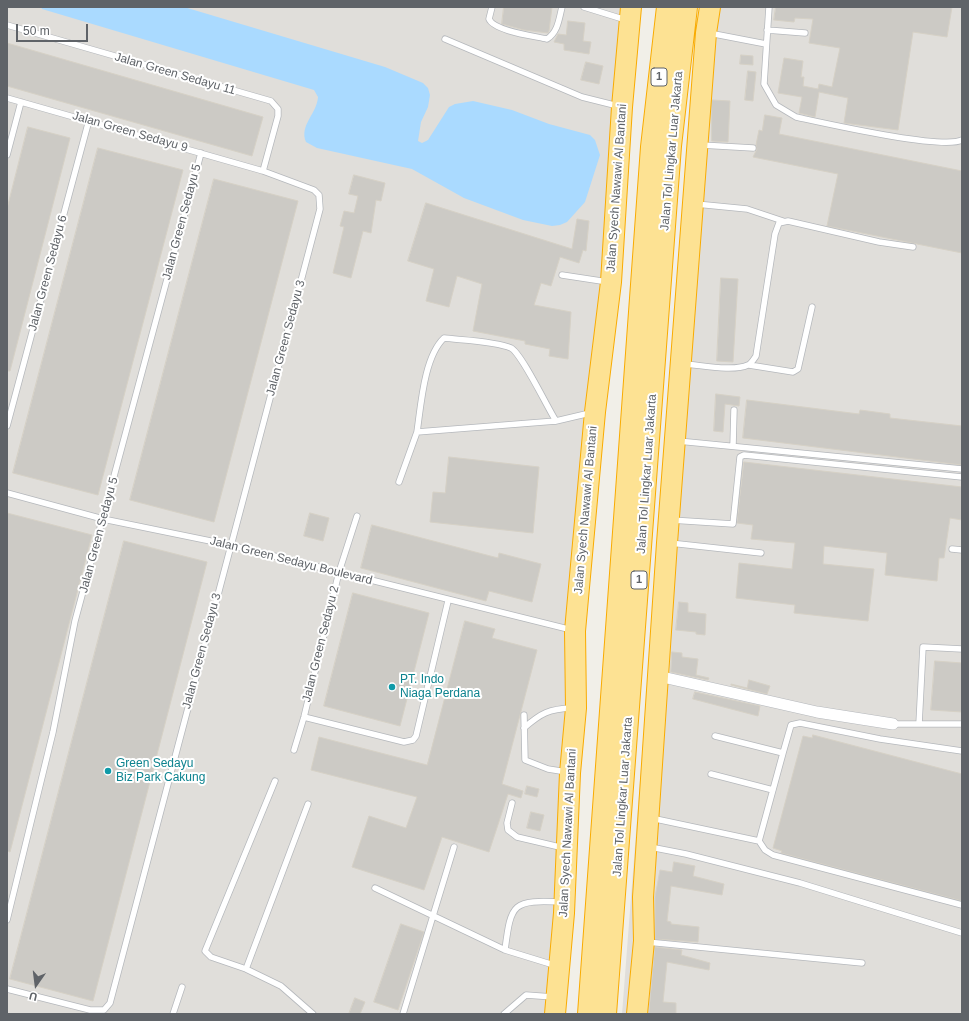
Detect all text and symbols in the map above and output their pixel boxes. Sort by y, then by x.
scale bar [18,16,90,42]
text: 50 m [23,24,50,38]
street label: Jalan Green Sedayu 11 [113,50,237,98]
road number: 1 [651,68,667,86]
street label: Jalan Tol Lingkar Luar Jakarta [658,71,686,231]
street label: Jalan Syech Nawawi Al Bantani [604,103,630,273]
street label: Jalan Green Sedayu 9 [71,109,189,155]
street label: Jalan Green Sedayu 5 [160,162,204,282]
street label: Jalan Green Sedayu 6 [26,213,70,333]
street label: Jalan Green Sedayu 3 [264,278,308,398]
street label: Jalan Tol Lingkar Luar Jakarta [634,394,660,554]
street label: Jalan Syech Nawawi Al Bantani [571,425,601,595]
street label: Jalan Green Sedayu 5 [77,475,121,595]
street label: Jalan Green Sedayu Boulevard [208,534,374,588]
road number: 1 [631,571,647,589]
street label: Jalan Green Sedayu 2 [300,584,342,704]
street label: Jalan Green Sedayu 3 [180,591,224,711]
place label: PT. Indo Niaga Perdana [400,673,480,701]
marker: PT. Indo Niaga Perdana [387,682,397,692]
street label: Jalan Tol Lingkar Luar Jakarta [610,717,636,877]
street label: Jalan Syech Nawawi Al Bantani [556,748,580,918]
place label: Green Sedayu Biz Park Cakung [116,757,205,785]
marker: Green Sedayu Biz Park Cakung [103,766,113,776]
north arrow [16,965,56,1005]
text: U [28,990,38,1003]

